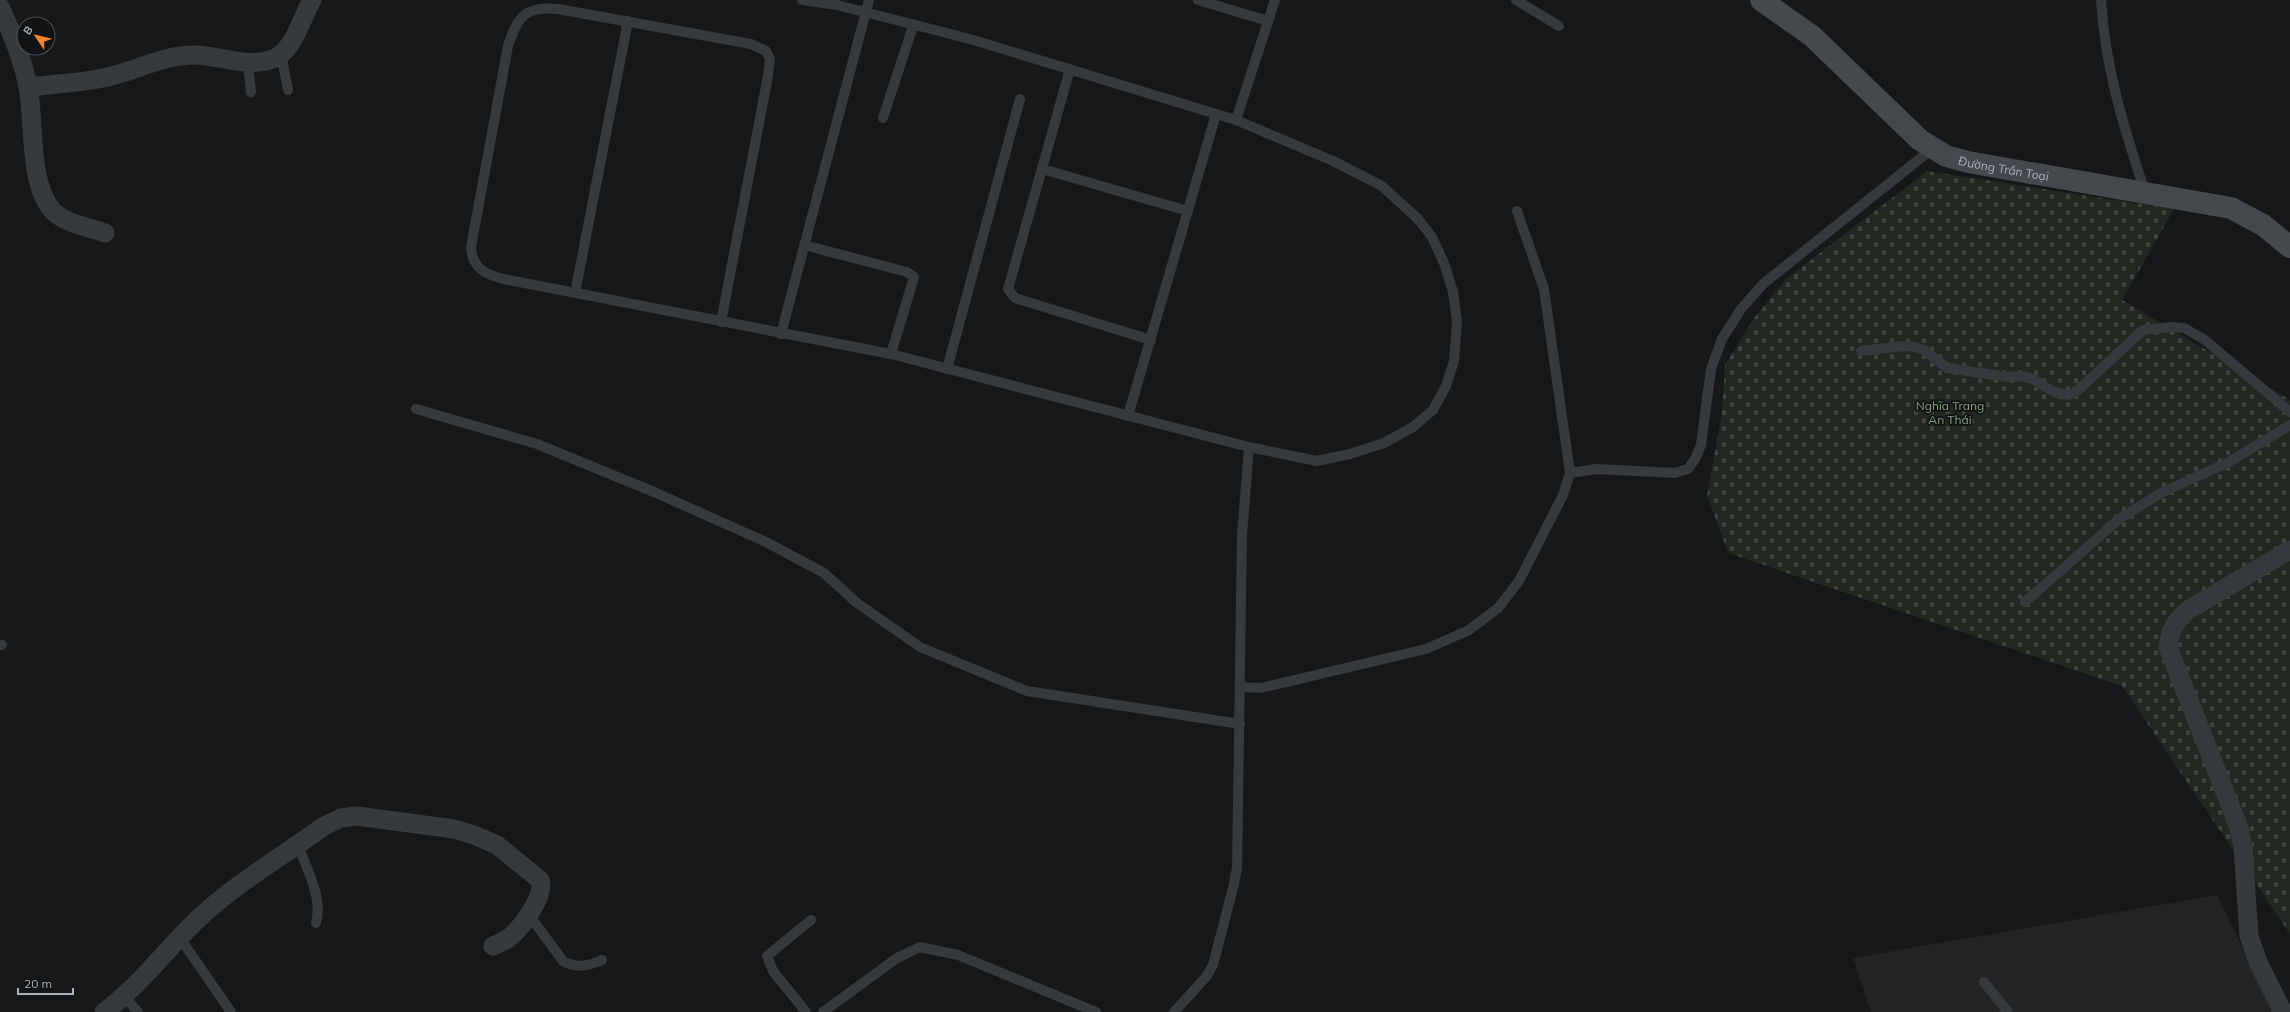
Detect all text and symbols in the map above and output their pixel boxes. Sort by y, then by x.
north arrow [16,16,56,56]
text: B [20,23,36,37]
street label: Đường Trần Toại [1957,152,2050,184]
park label: Nghĩa Trang An Thái [1916,398,1984,427]
scale bar [18,970,73,996]
text: 20 m [24,976,52,991]

